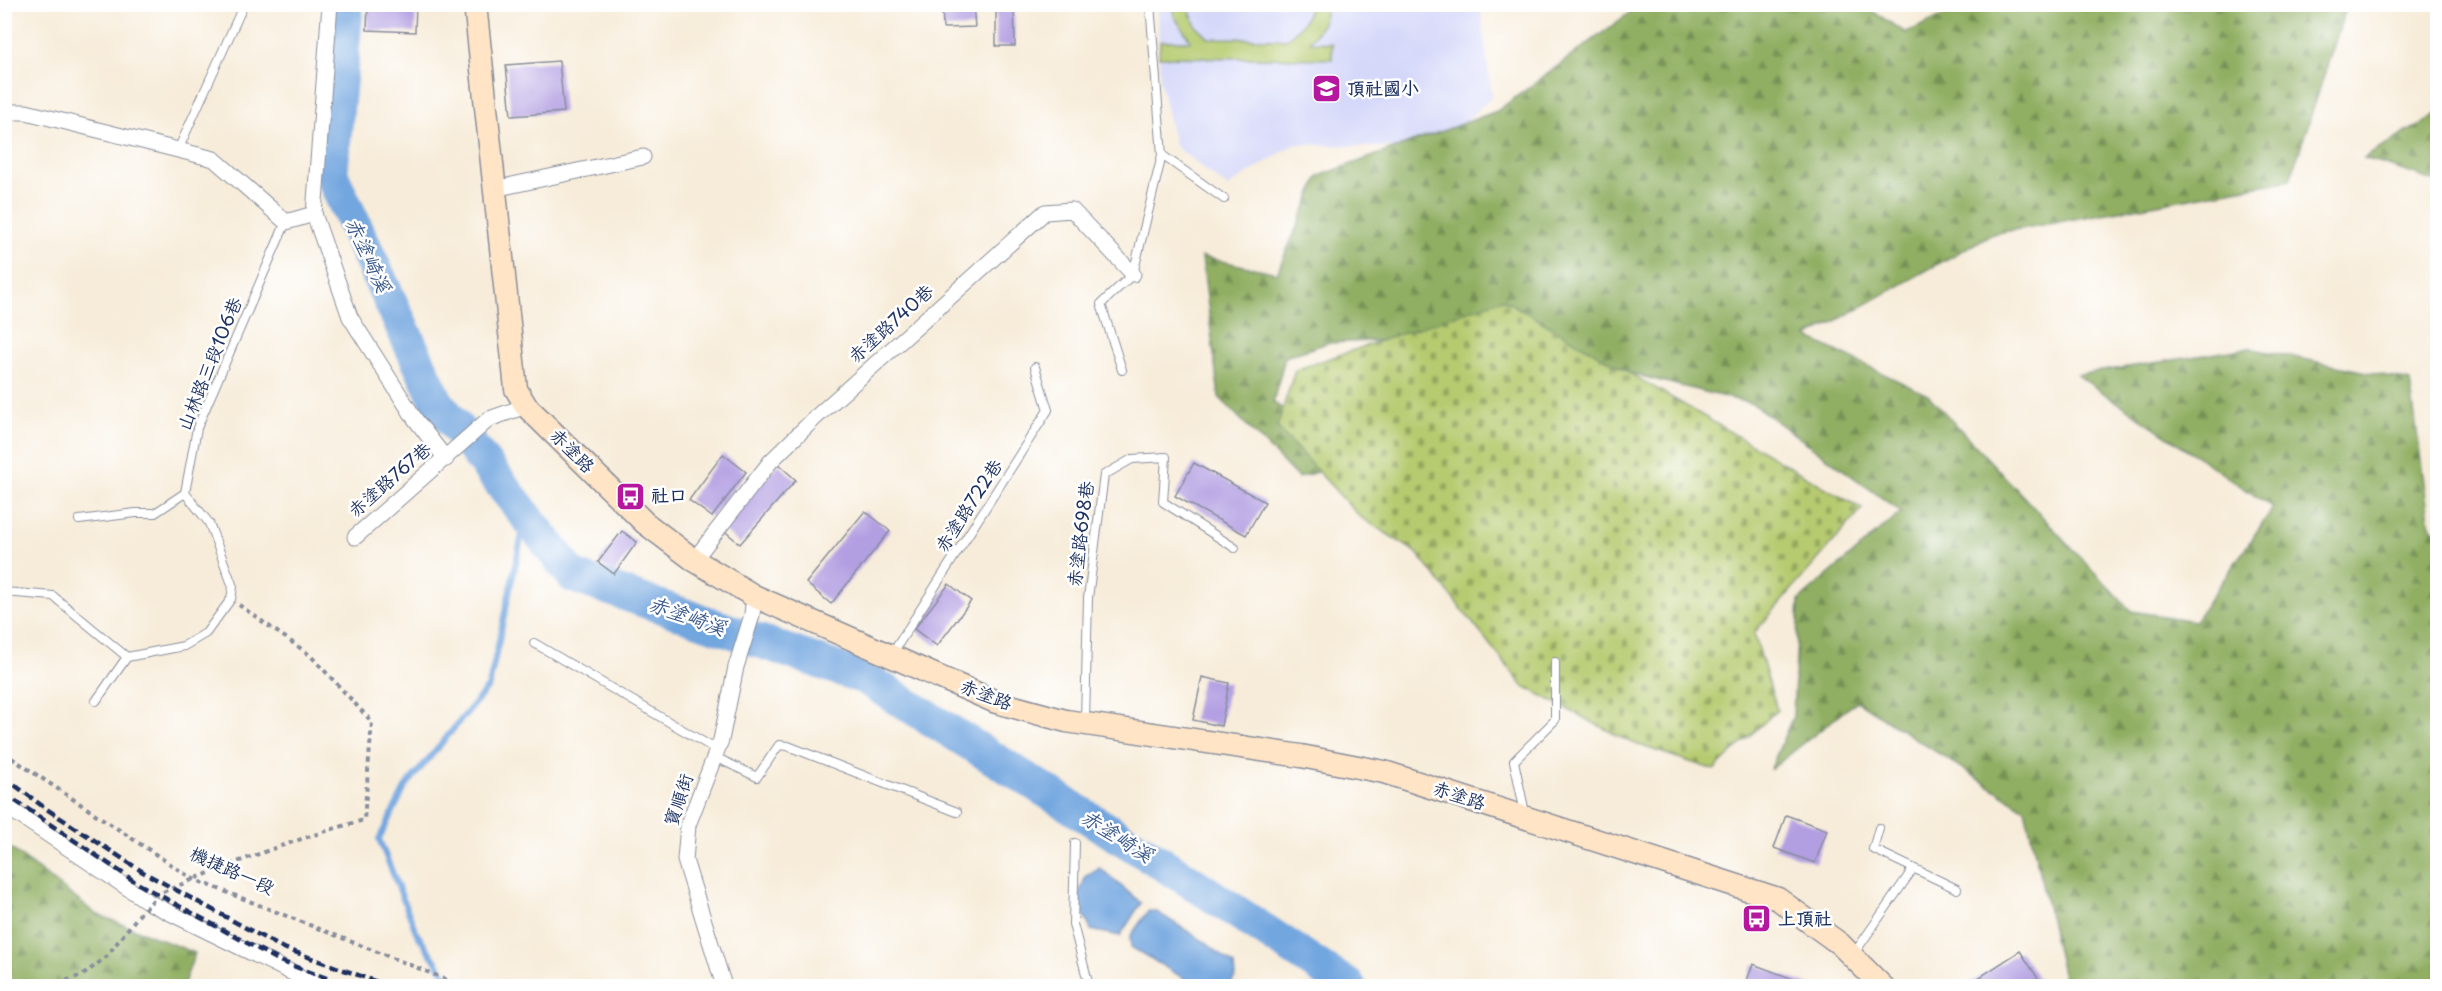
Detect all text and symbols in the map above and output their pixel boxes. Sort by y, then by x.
school or university icon: 頂社國小 [1310,73,1342,105]
place label: 頂社國小 [1347,74,1419,101]
water label: 赤塗崎溪 [338,212,400,298]
street label: 赤塗路740巷 [841,277,939,369]
street label: 山林路三段106巷 [170,293,248,434]
street label: 赤塗路 [544,421,602,479]
street label: 赤塗路767巷 [341,435,437,523]
street label: 赤塗路722巷 [928,453,1008,557]
street label: 赤塗路698巷 [1060,479,1099,588]
bus stop icon: 社口 [614,480,646,512]
place label: 社口 [651,481,687,508]
water label: 赤塗崎溪 [645,588,731,643]
street label: 赤塗路 [956,671,1017,716]
street label: 寶順街 [656,770,699,829]
street label: 赤塗路 [1430,773,1489,816]
water label: 赤塗崎溪 [1076,801,1160,870]
street label: 機捷路一段 [186,839,279,900]
bus stop icon: 上頂社 [1741,903,1773,935]
place label: 上頂社 [1778,904,1832,931]

